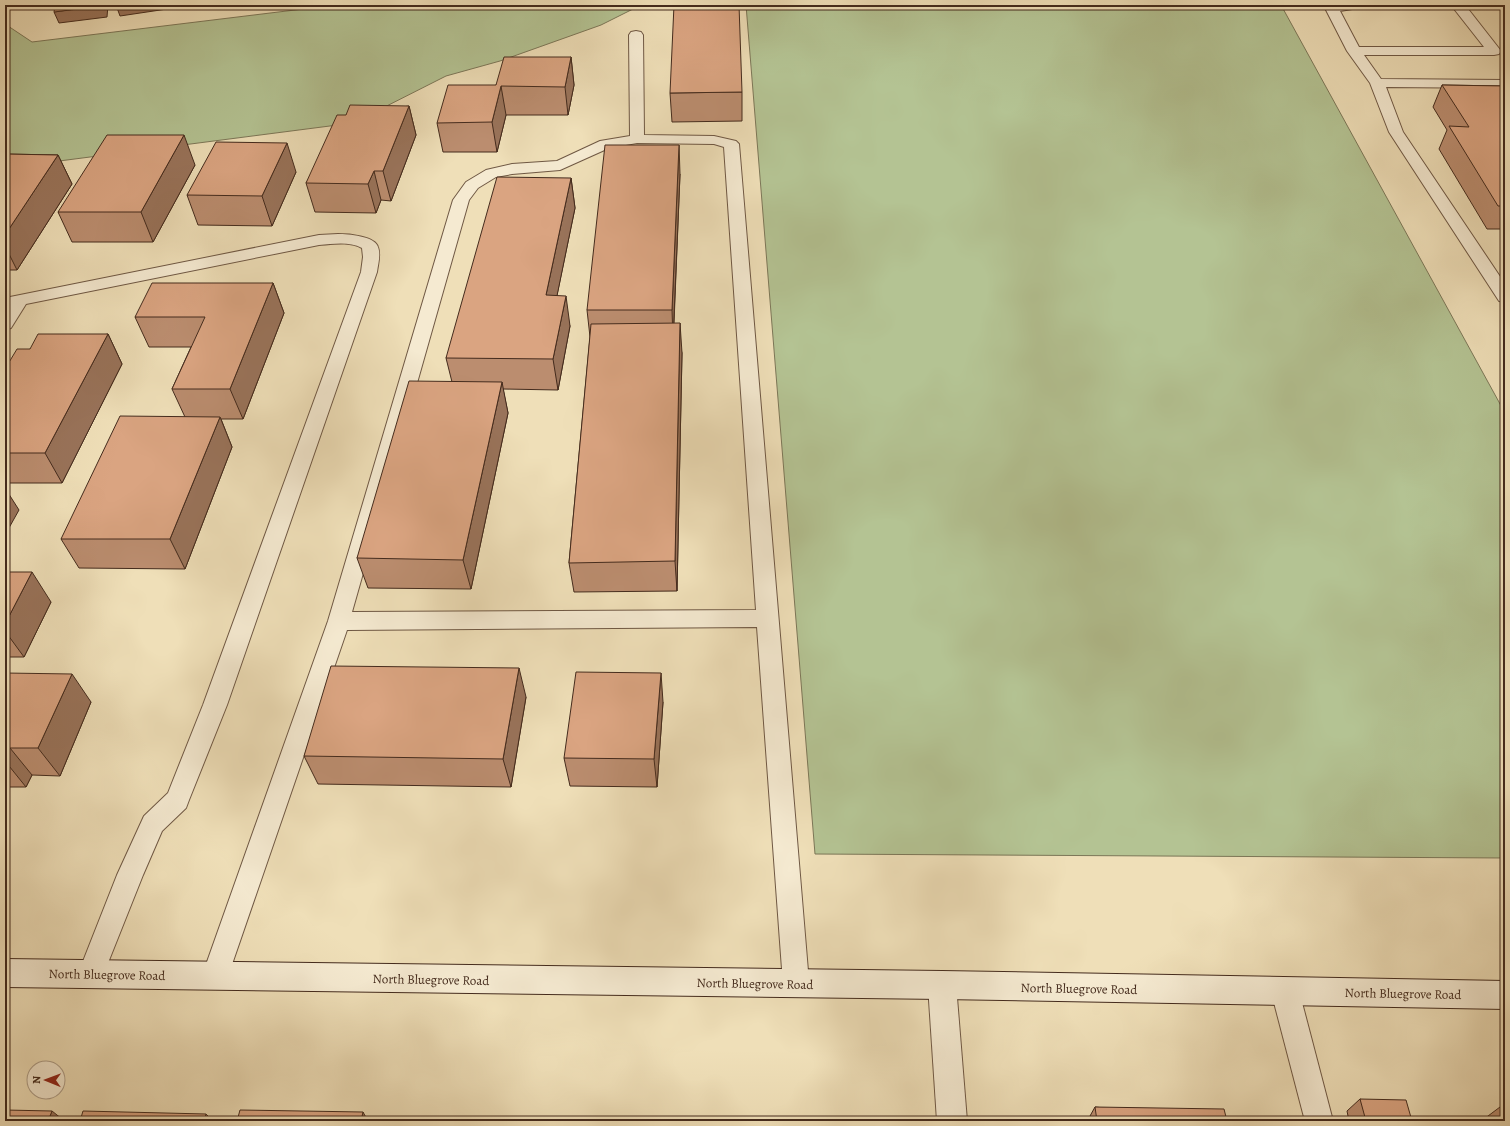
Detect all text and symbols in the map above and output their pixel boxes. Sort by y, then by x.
street label: North Bluegrove Road [49,965,165,984]
street label: North Bluegrove Road [373,970,489,989]
street label: North Bluegrove Road [697,974,813,993]
street label: North Bluegrove Road [1021,979,1137,998]
street label: North Bluegrove Road [1345,984,1461,1003]
north arrow [26,1060,66,1100]
text: N [29,1076,44,1084]

